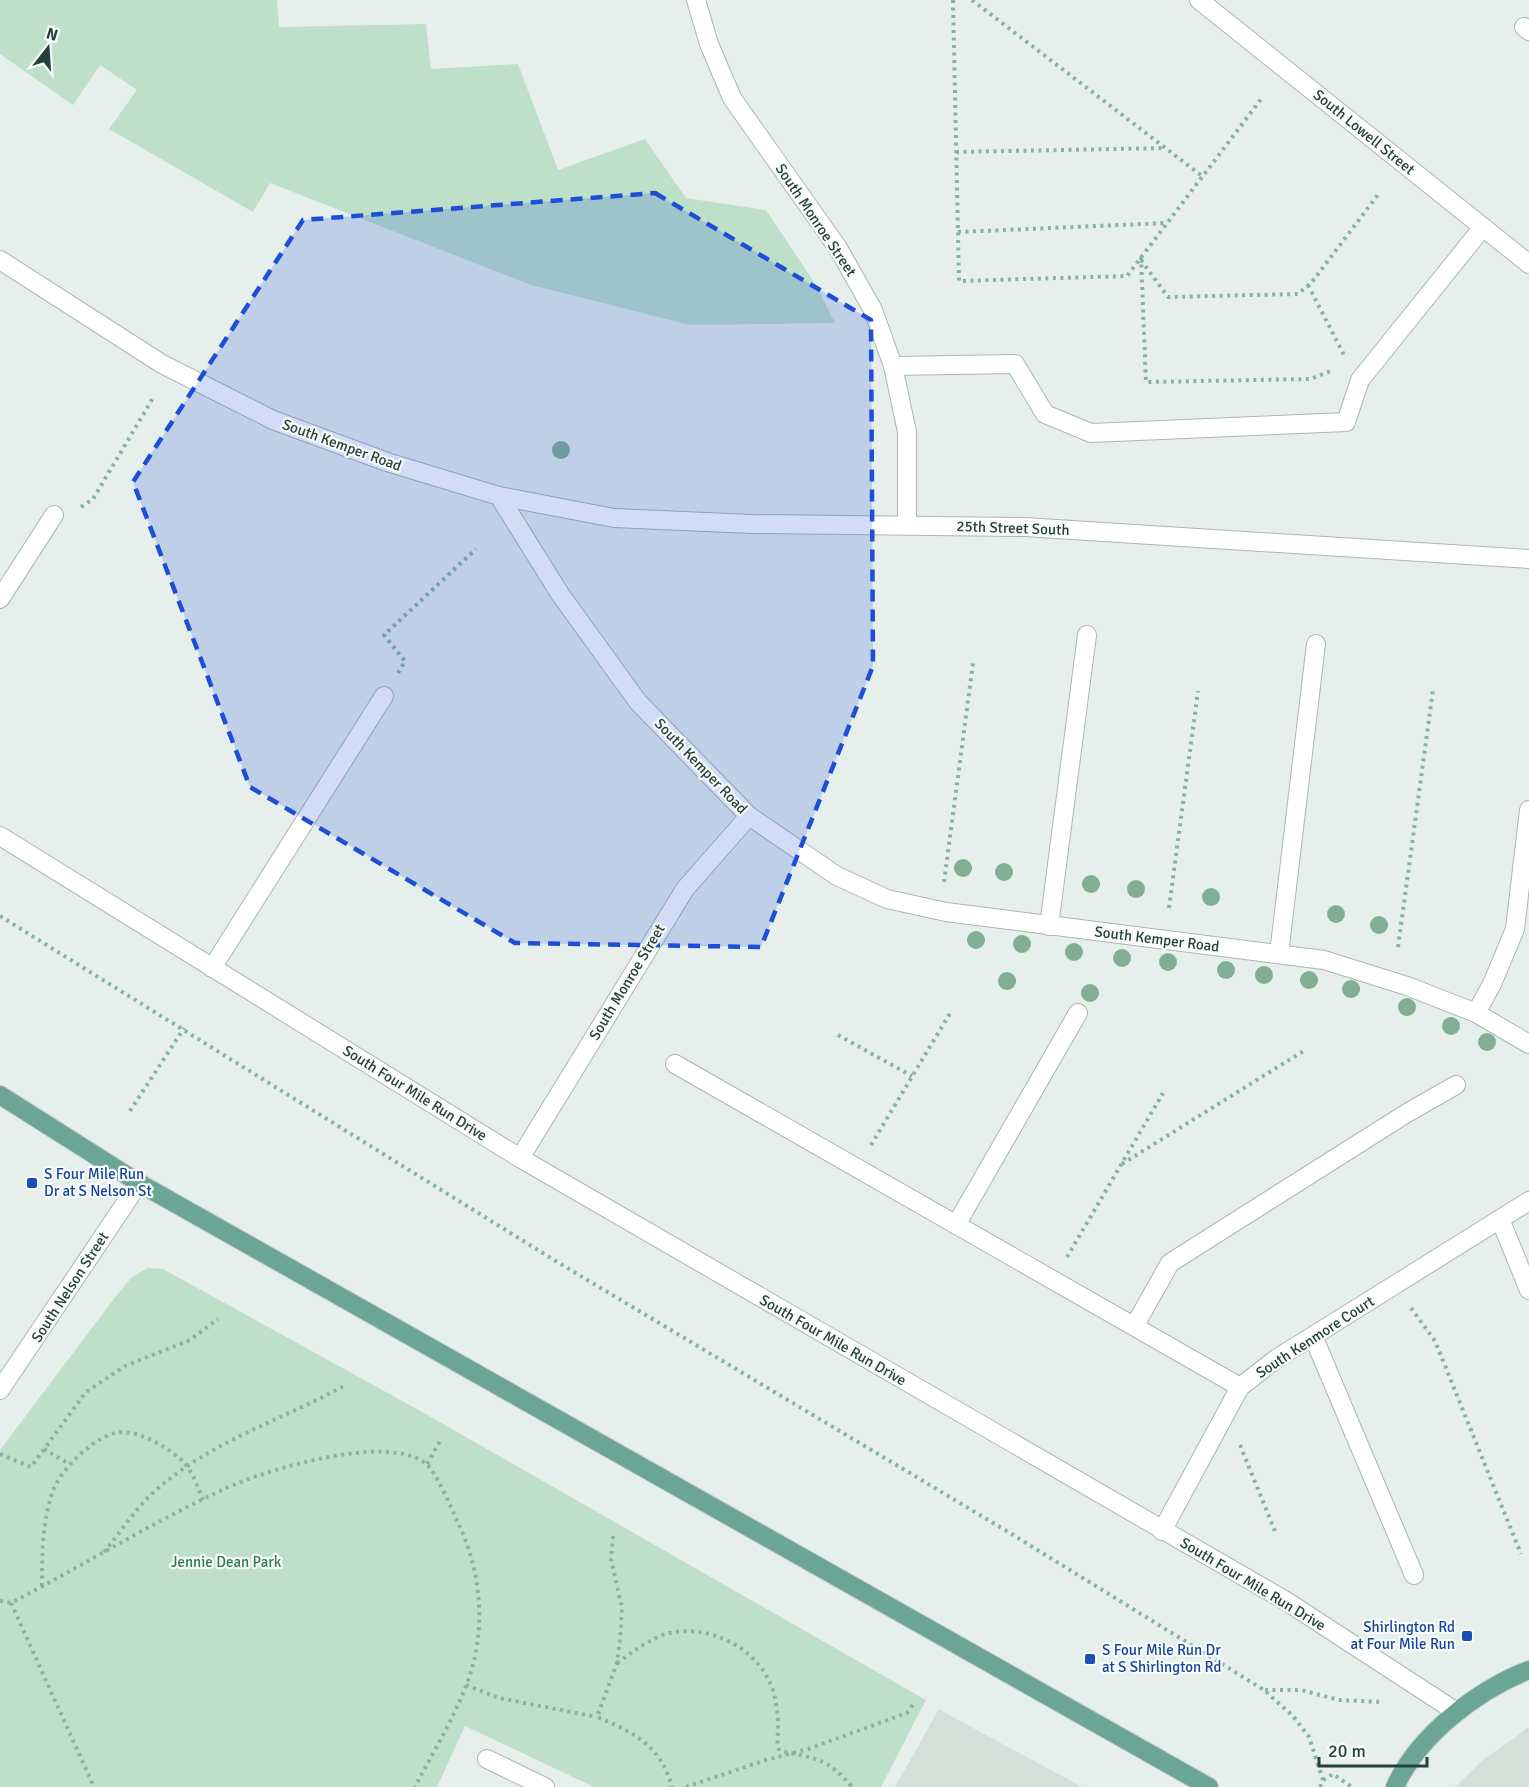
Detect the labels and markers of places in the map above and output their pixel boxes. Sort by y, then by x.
place label: S Four Mile Run Dr at S Nelson St [44,1165,152,1200]
marker: S Four Mile Run Dr at S Nelson St [25,1176,39,1190]
place label: Shirlington Rd at Four Mile Run [1350,1618,1455,1653]
marker: Shirlington Rd at Four Mile Run [1460,1629,1474,1643]
place label: S Four Mile Run Dr at S Shirlington Rd [1102,1641,1221,1676]
marker: S Four Mile Run Dr at S Shirlington Rd [1083,1652,1097,1666]

